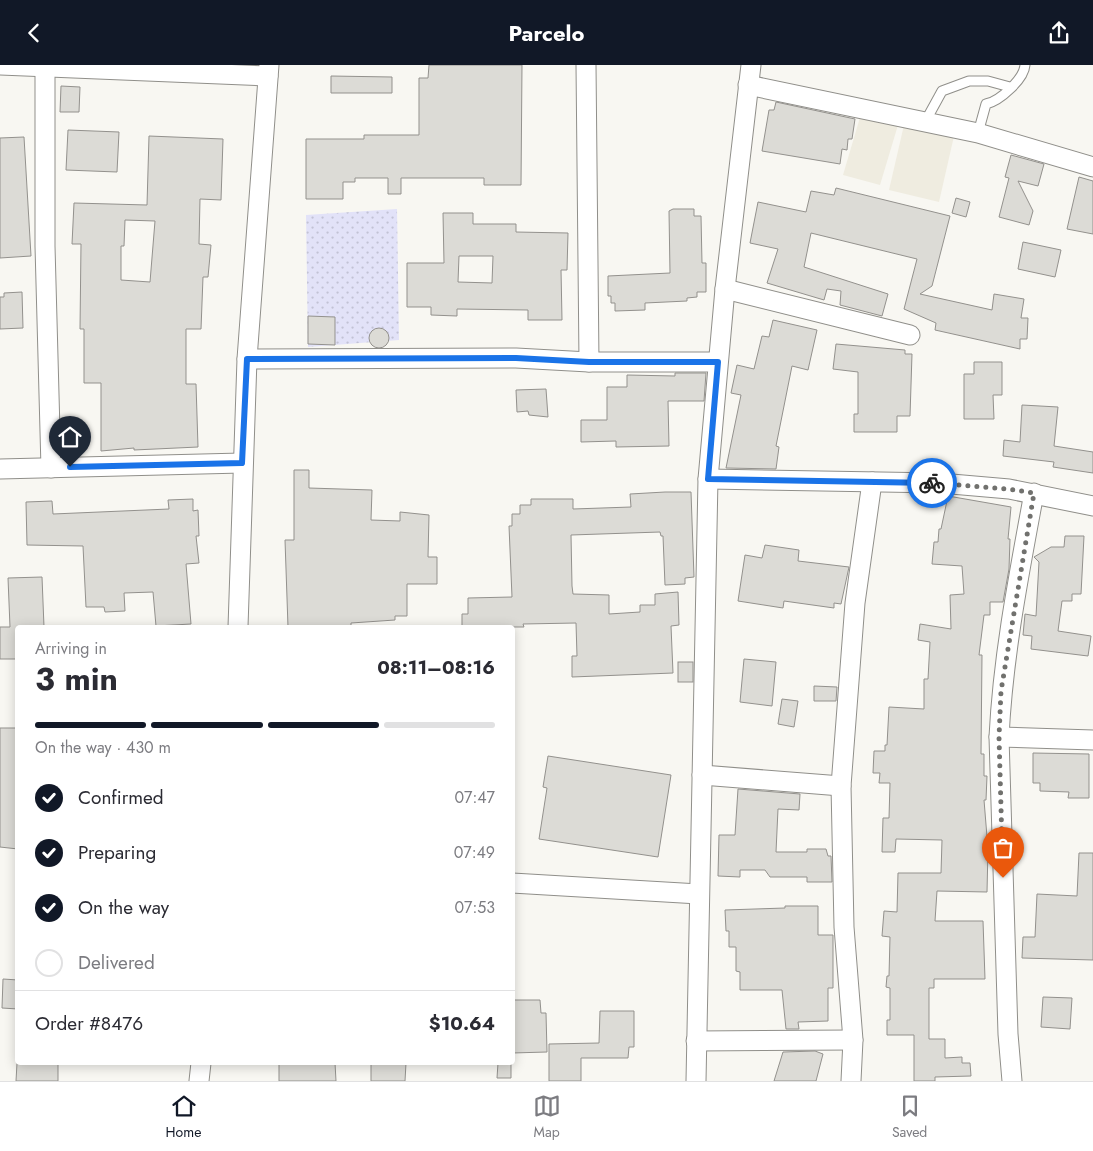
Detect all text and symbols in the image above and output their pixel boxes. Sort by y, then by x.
text: Parcelo [508,17,585,49]
icon: back [20,19,48,47]
icon: share [1045,19,1073,47]
pin [49,416,91,467]
icon: home [56,423,84,451]
courier [907,458,957,508]
icon: bike [918,469,946,497]
text: Arriving in [35,637,107,660]
text: 08:11–08:16 [377,654,495,681]
text: 3 min [35,656,118,702]
text: On the way · 430 m [35,736,171,759]
icon: check [35,784,63,812]
text: Confirmed [78,784,164,811]
text: 07:47 [454,786,495,809]
pin [982,827,1024,878]
icon: bag [989,834,1017,862]
icon: check [35,839,63,867]
text: Preparing [78,839,156,866]
text: 07:49 [454,841,495,864]
icon: check [35,894,63,922]
text: On the way [78,894,169,921]
text: 07:53 [454,896,495,919]
text: Delivered [78,949,155,976]
text: Order #8476 [35,1010,143,1037]
text: $10.64 [429,1010,495,1037]
tab: Home [166,1092,201,1142]
tab: Map [533,1092,561,1142]
tab: Saved [892,1092,927,1142]

